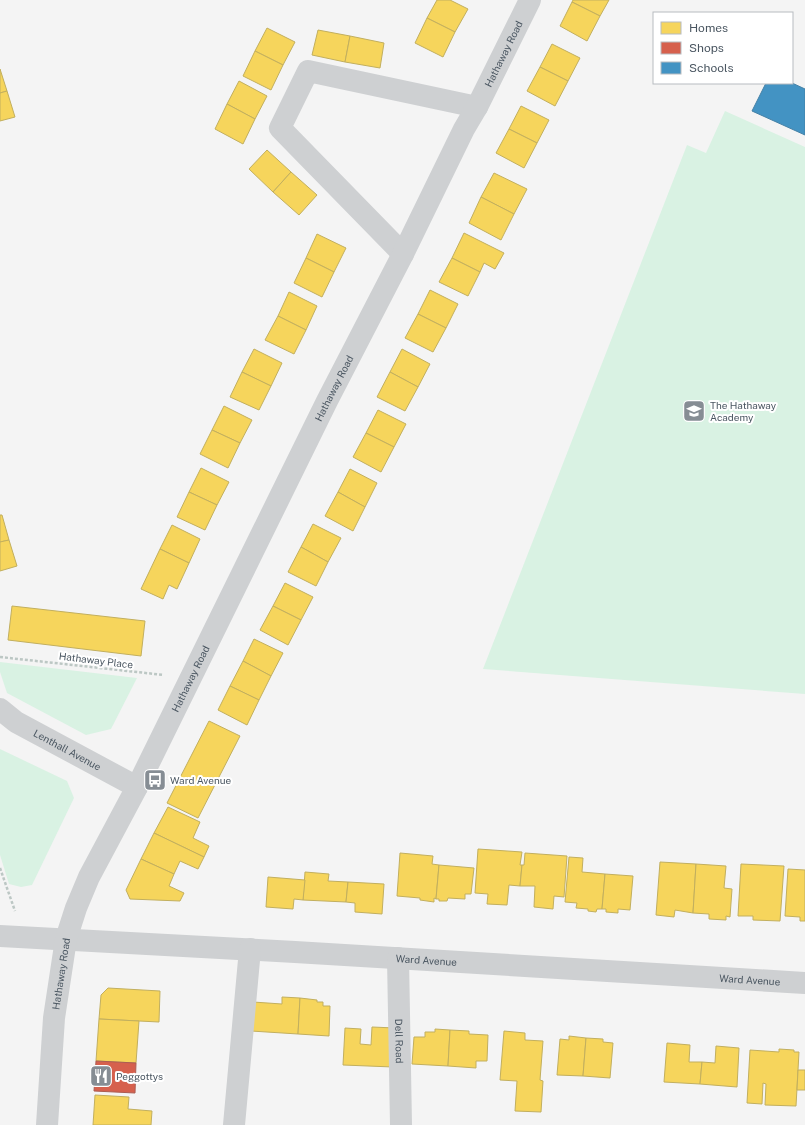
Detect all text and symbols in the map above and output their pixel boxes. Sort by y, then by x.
legend [653,12,793,84]
street label: Hathaway Road [482,19,525,89]
text: Homes [689,21,728,35]
text: Shops [689,41,724,55]
text: Schools [689,61,734,75]
street label: Hathaway Road [312,353,356,423]
school or university icon: The Hathaway Academy [681,398,707,424]
place label: The Hathaway Academy [710,399,777,423]
street label: Hathaway Road [169,644,212,714]
street label: Hathaway Place [58,649,134,671]
street label: Lenthall Avenue [32,727,103,773]
bus stop icon: Ward Avenue [142,767,168,793]
place label: Ward Avenue [170,774,232,786]
street label: Hathaway Road [49,937,72,1010]
street label: Ward Avenue [395,952,458,968]
street label: Ward Avenue [719,972,781,988]
street label: Dell Road [393,1019,406,1063]
restaurant icon: Peggottys [88,1063,114,1089]
place label: Peggottys [116,1070,163,1082]

